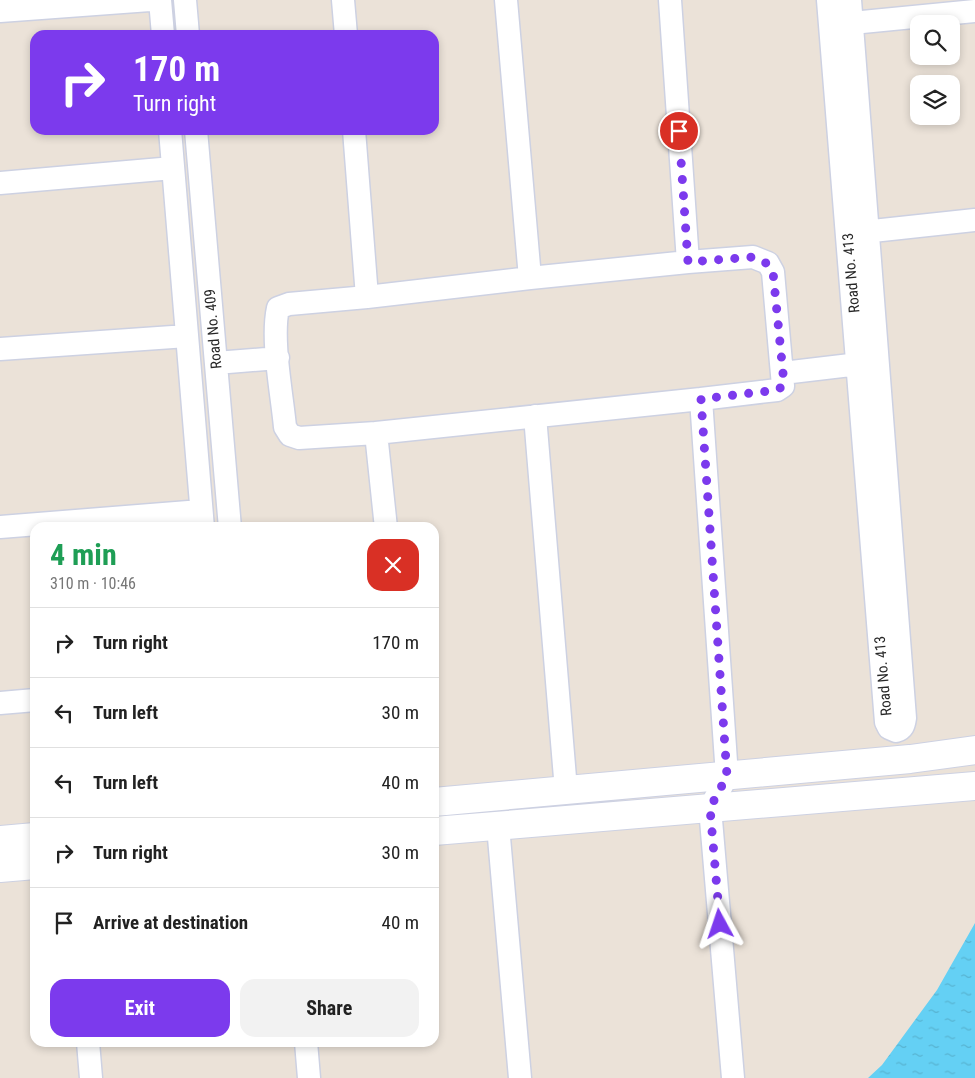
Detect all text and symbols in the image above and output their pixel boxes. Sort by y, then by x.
map controls [910,15,960,125]
button: search [910,15,960,65]
text: 170 m [133,49,220,90]
icon: right [50,50,115,115]
button: layers [910,75,960,125]
text: Turn right [133,91,216,116]
pin [658,110,700,152]
icon: arrive [665,117,693,145]
street label: Road No. 413 [839,232,863,314]
street label: Road No. 409 [201,288,225,370]
text: 4 min [50,537,117,572]
button: close [367,539,419,591]
text: 310 m · 10:46 [50,574,136,593]
icon: right [50,629,78,657]
text: Turn right [93,631,168,654]
text: 170 m [372,631,419,654]
street label: Road No. 413 [871,635,895,717]
icon: left [50,699,78,727]
text: Turn left [93,701,158,724]
text: 30 m [382,701,419,724]
icon: left [50,769,78,797]
text: Turn left [93,771,158,794]
text: 40 m [382,771,419,794]
icon: right [50,839,78,867]
text: Turn right [93,841,168,864]
text: 30 m [382,841,419,864]
position arrow [693,897,745,949]
icon: arrive [50,909,78,937]
text: Arrive at destination [93,911,248,934]
text: 40 m [382,911,419,934]
button: Exit [50,979,230,1037]
button: Share [240,979,419,1037]

